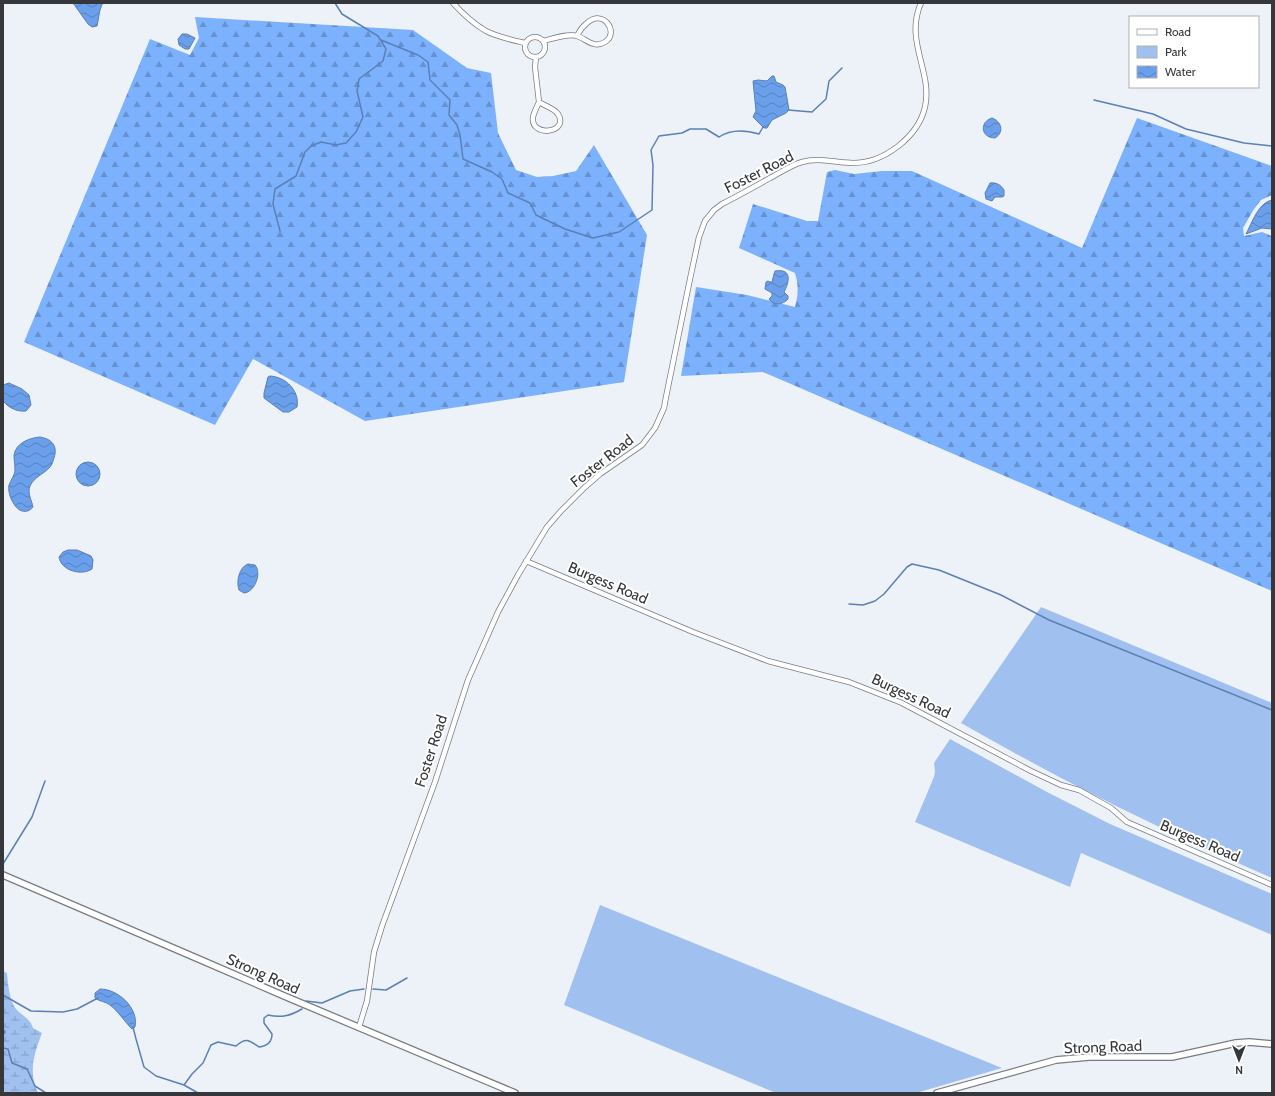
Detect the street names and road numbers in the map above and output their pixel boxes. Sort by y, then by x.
street label: Foster Road [722,147,796,197]
street label: Foster Road [567,431,637,491]
street label: Burgess Road [565,558,651,608]
street label: Burgess Road [869,670,953,722]
street label: Foster Road [411,713,451,789]
street label: Burgess Road [1157,816,1243,866]
street label: Strong Road [224,950,302,998]
street label: Strong Road [1064,1037,1142,1057]

